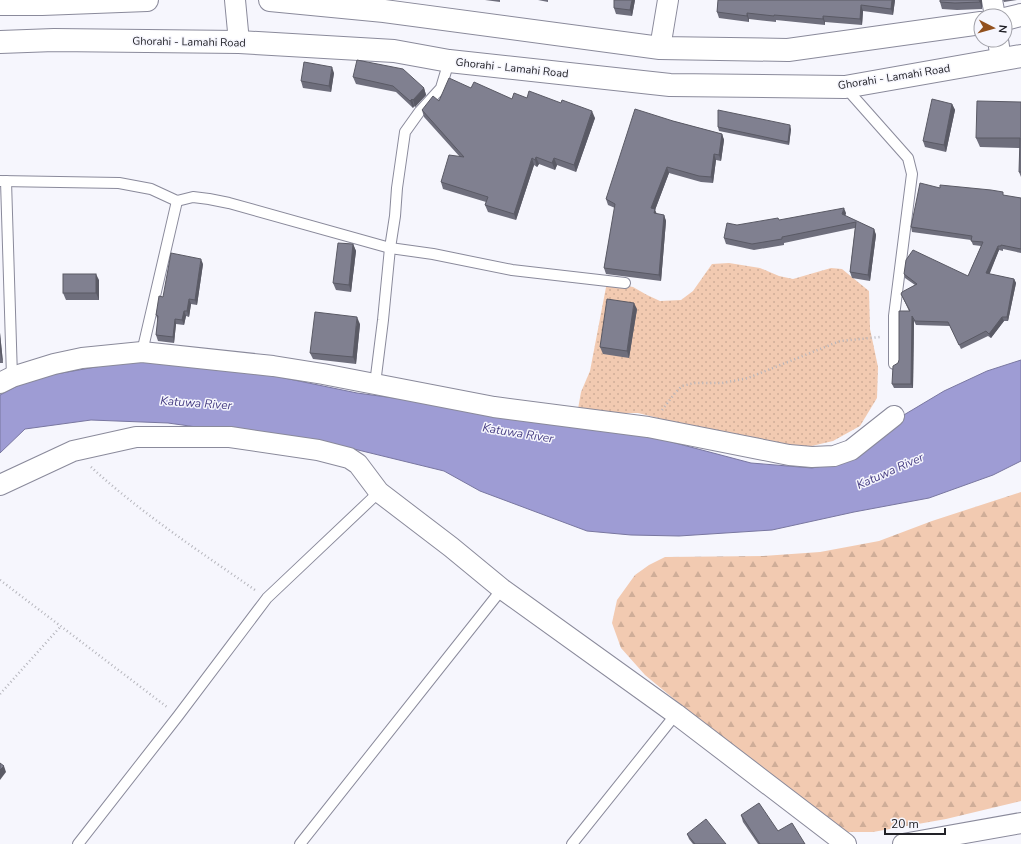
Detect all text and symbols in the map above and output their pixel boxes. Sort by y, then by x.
north arrow [973,8,1013,48]
text: N [995,24,1010,34]
street label: Ghorahi - Lamahi Road [132,34,246,50]
street label: Ghorahi - Lamahi Road [455,55,569,81]
street label: Ghorahi - Lamahi Road [837,61,951,93]
water label: Katuwa River [160,393,233,414]
water label: Katuwa River [481,419,555,447]
water label: Katuwa River [854,449,927,493]
scale bar [885,810,945,836]
text: 20 m [891,816,919,832]

